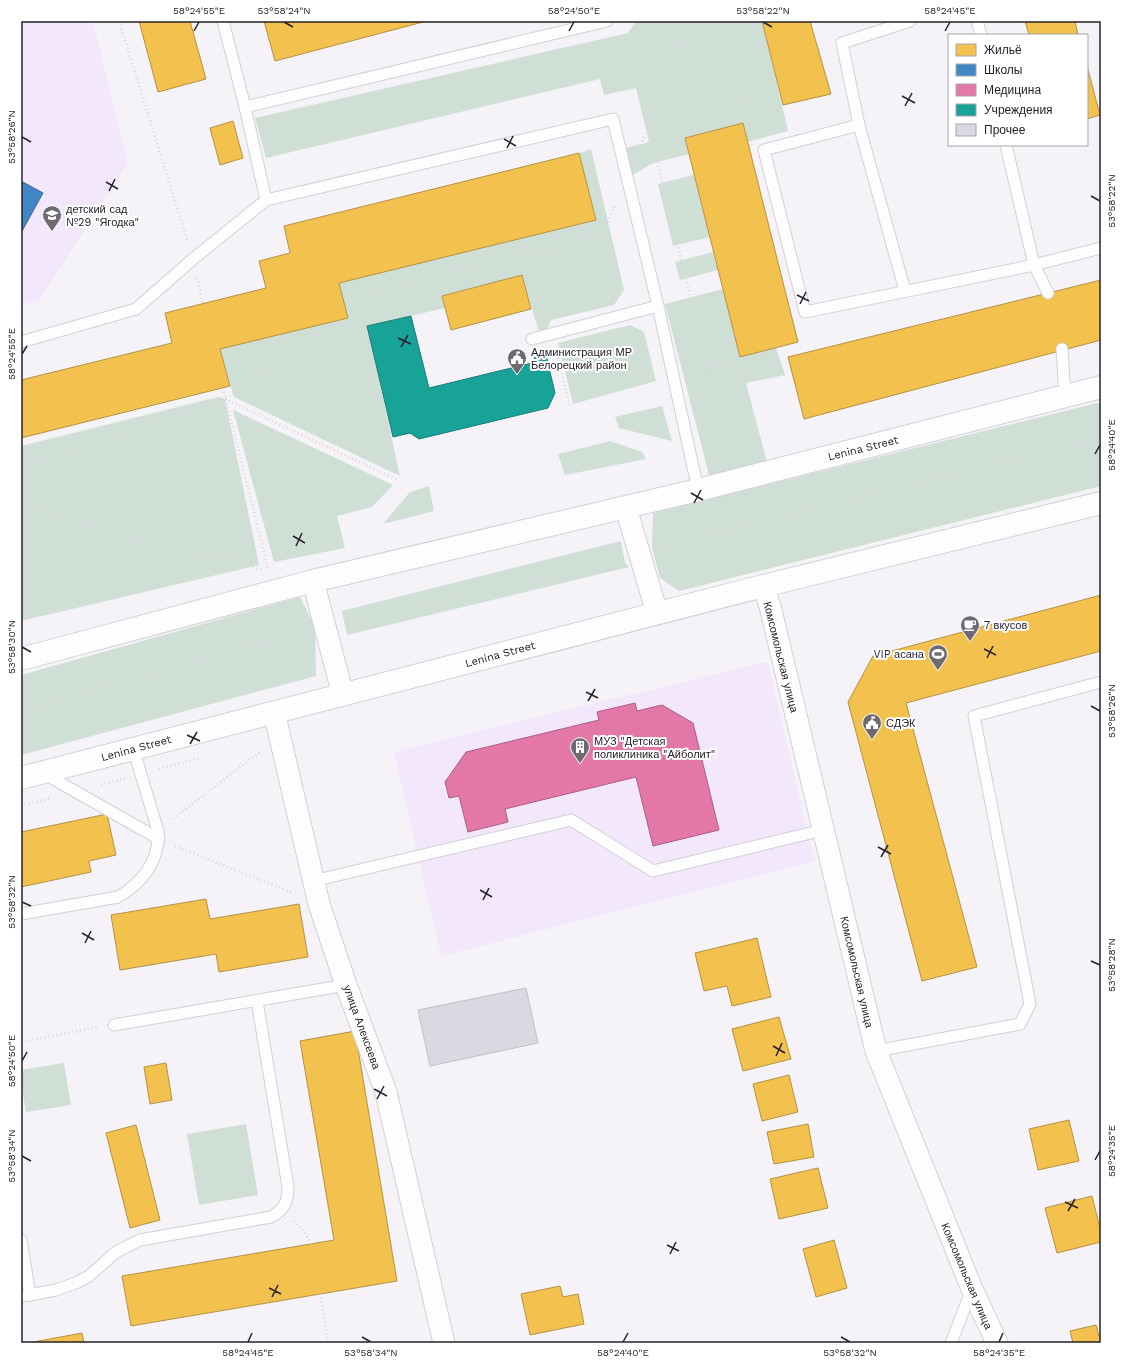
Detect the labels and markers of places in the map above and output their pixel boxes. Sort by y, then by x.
place label: детский сад №29 "Ягодка" [66,203,139,229]
school or university icon: детский сад №29 "Ягодка" [41,204,63,232]
place label: Администрация МР Белорецкий район [531,346,632,372]
public building icon: Администрация МР Белорецкий район [506,347,528,375]
cafe icon: 7 вкусов [959,614,981,642]
place label: 7 вкусов [984,619,1027,632]
sports icon: VIP асана [927,643,949,671]
place label: VIP асана [873,648,925,661]
public building icon: СДЭК [861,712,883,740]
place label: СДЭК [886,717,916,730]
place label: МУЗ "Детская поликлиника "Айболит" [594,735,715,761]
building icon: МУЗ "Детская поликлиника "Айболит" [569,736,591,764]

